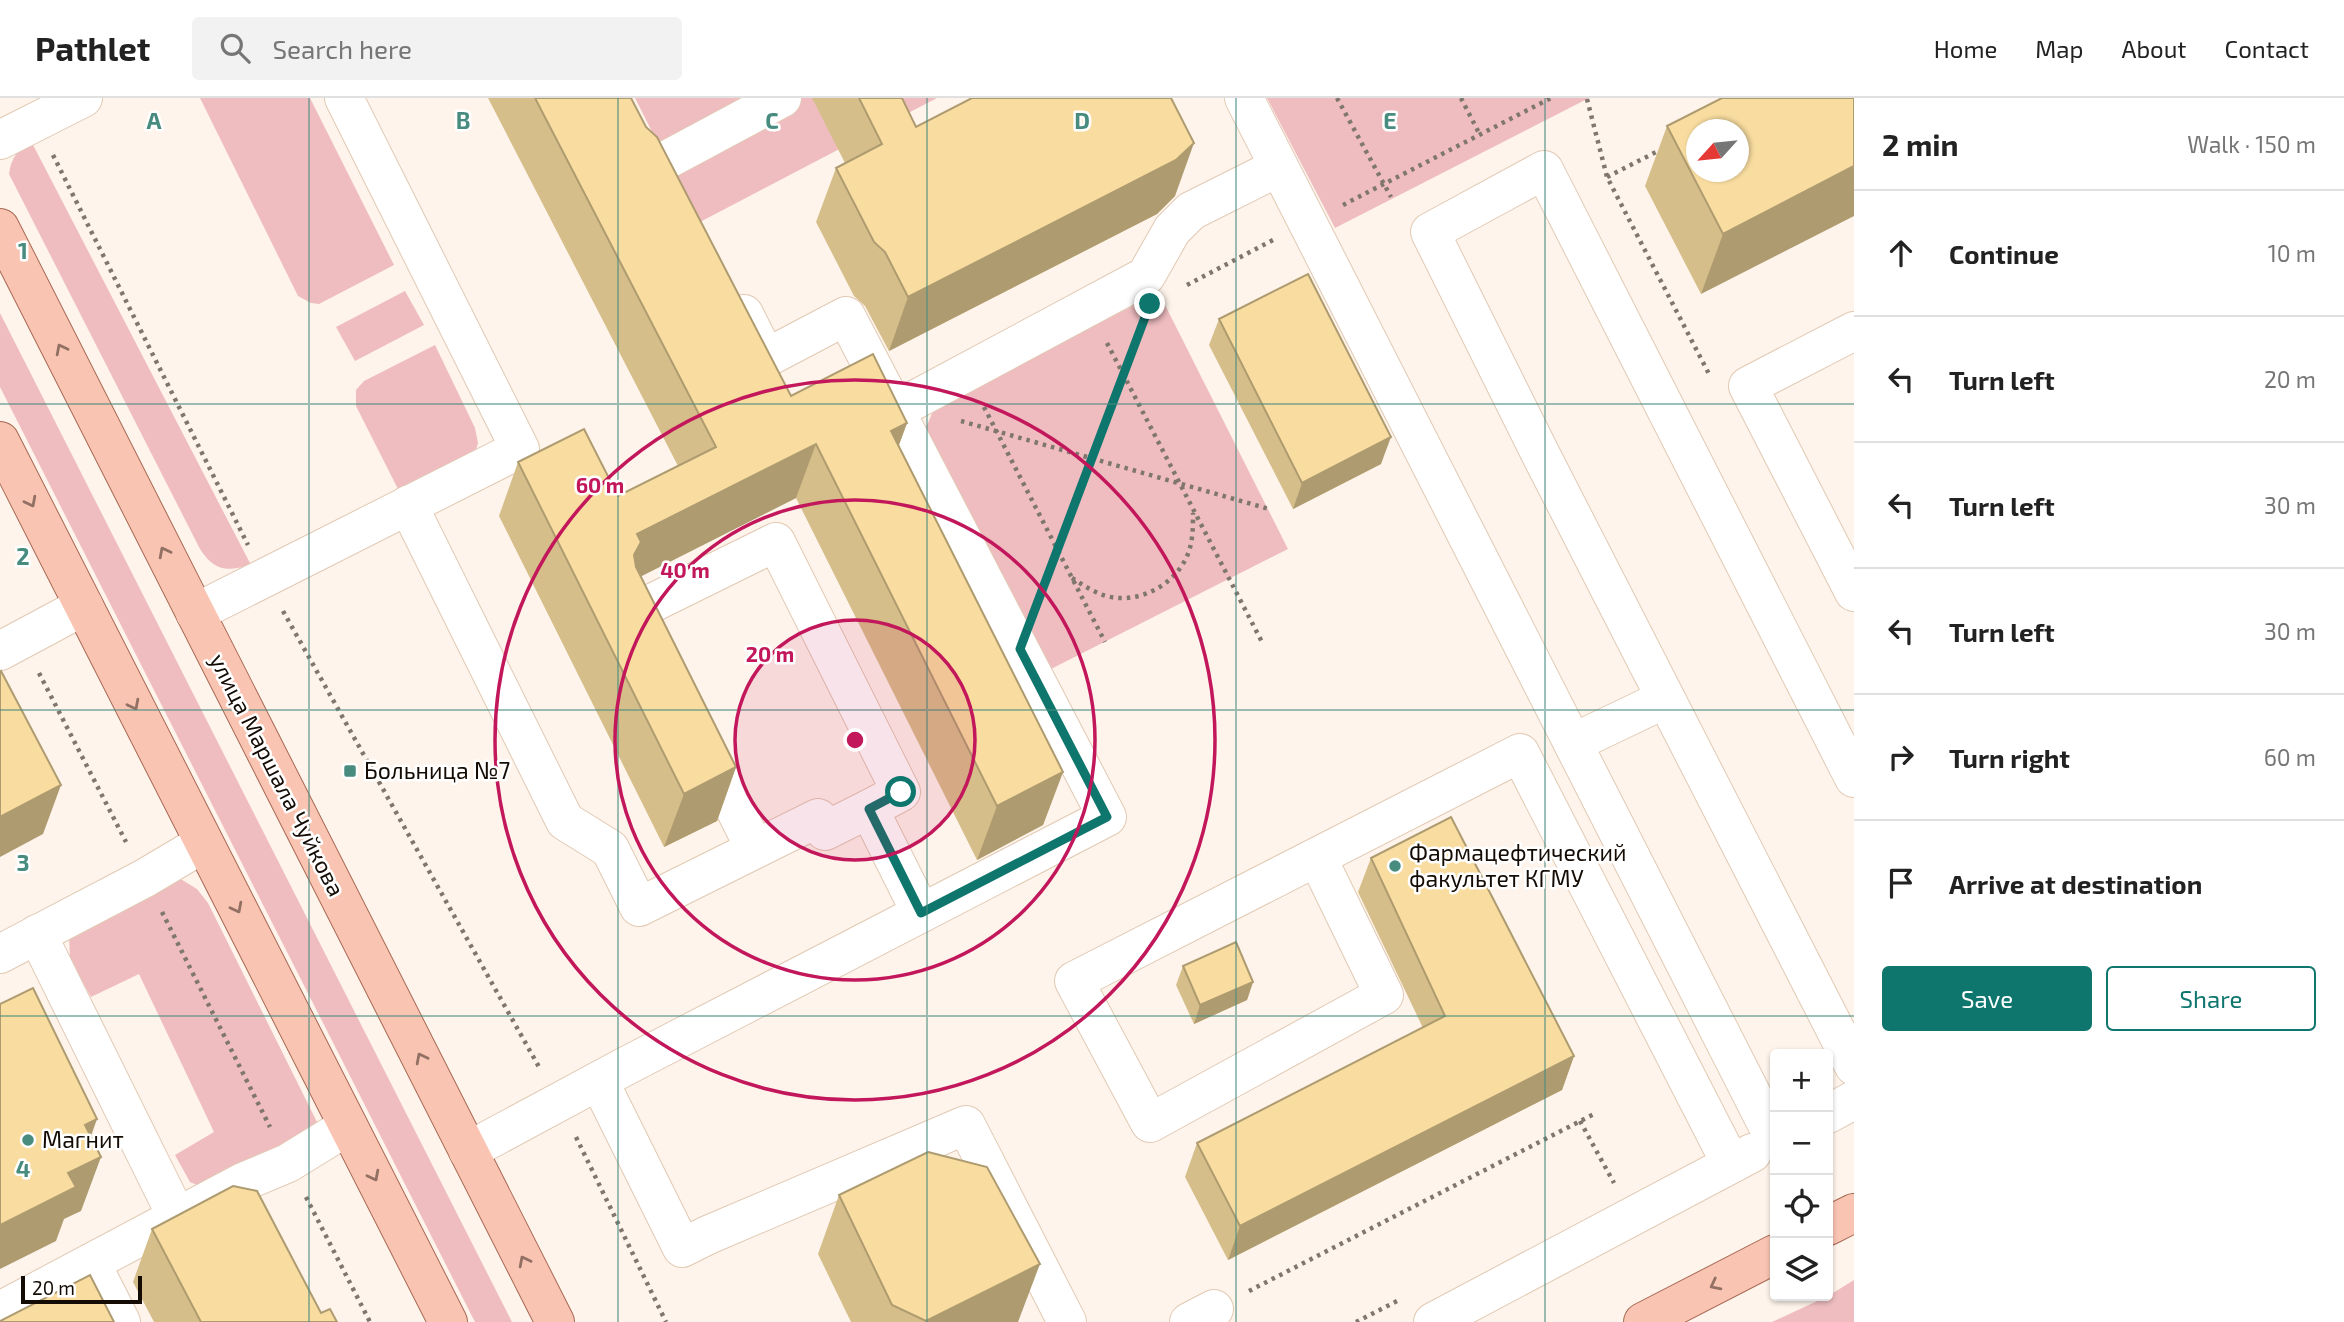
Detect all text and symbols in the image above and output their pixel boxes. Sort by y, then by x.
search box [192,17,682,80]
text: Pathlet [35,28,150,68]
icon: search [216,29,254,67]
text: Search here [272,33,412,64]
text: Home [1934,34,1997,63]
text: Map [2035,34,2083,63]
text: About [2121,34,2187,63]
text: Contact [2225,34,2309,63]
text: A [146,106,162,134]
text: B [456,106,470,134]
text: C [765,106,779,134]
text: D [1074,106,1090,134]
text: E [1383,106,1397,134]
north arrow [1686,119,1749,182]
text: 2 min [1882,126,1959,162]
text: Walk · 150 m [2187,130,2316,158]
icon: ahead [1882,234,1920,272]
text: 1 [18,236,28,264]
text: Continue [1949,238,2059,269]
text: 10 m [2268,239,2316,267]
route end [1134,288,1165,319]
one-way arrow [56,344,70,356]
icon: left [1882,360,1920,398]
text: Turn left [1949,364,2055,395]
text: 20 m [2264,365,2316,393]
text: 60 m [576,472,624,497]
icon: left [1882,486,1920,524]
text: Turn left [1949,490,2055,521]
text: 30 m [2264,491,2316,519]
one-way arrow [23,495,36,507]
text: 2 [16,542,30,570]
one-way arrow [159,547,173,559]
text: 40 m [660,557,710,582]
icon: left [1882,612,1920,650]
text: Turn left [1949,616,2055,647]
text: 30 m [2264,617,2316,645]
text: 20 m [746,641,794,666]
street label: улица Маршала Чуйкова [204,649,351,901]
one-way arrow [126,698,140,710]
centre of rings [843,728,867,752]
icon: right [1882,738,1920,776]
text: Turn right [1949,742,2070,773]
text: 60 m [2264,743,2316,771]
place label: Больница №7 [364,756,510,784]
marker: Больница №7 [342,763,358,779]
route start [885,776,916,807]
place label: Фармацефтический факультет КГМУ [1409,838,1627,893]
text: 3 [16,848,30,876]
marker: Фармацефтический факультет КГМУ [1387,858,1403,874]
icon: arrive [1882,864,1920,902]
text: Arrive at destination [1949,868,2202,899]
one-way arrow [229,901,242,913]
button: Save [1882,966,2092,1031]
button: Share [2106,966,2316,1031]
map controls [1770,1049,1833,1301]
button: + [1770,1049,1833,1112]
one-way arrow [416,1053,430,1065]
button: − [1770,1112,1833,1175]
place label: Магнит [42,1125,124,1153]
marker: Магнит [20,1132,36,1148]
text: 4 [16,1154,30,1182]
one-way arrow [365,1169,379,1181]
button: locate [1770,1175,1833,1238]
button: layers [1770,1238,1833,1301]
one-way arrow [518,1256,532,1268]
scale bar [21,1273,142,1305]
text: 20 m [32,1276,75,1299]
one-way arrow [1710,1277,1722,1290]

